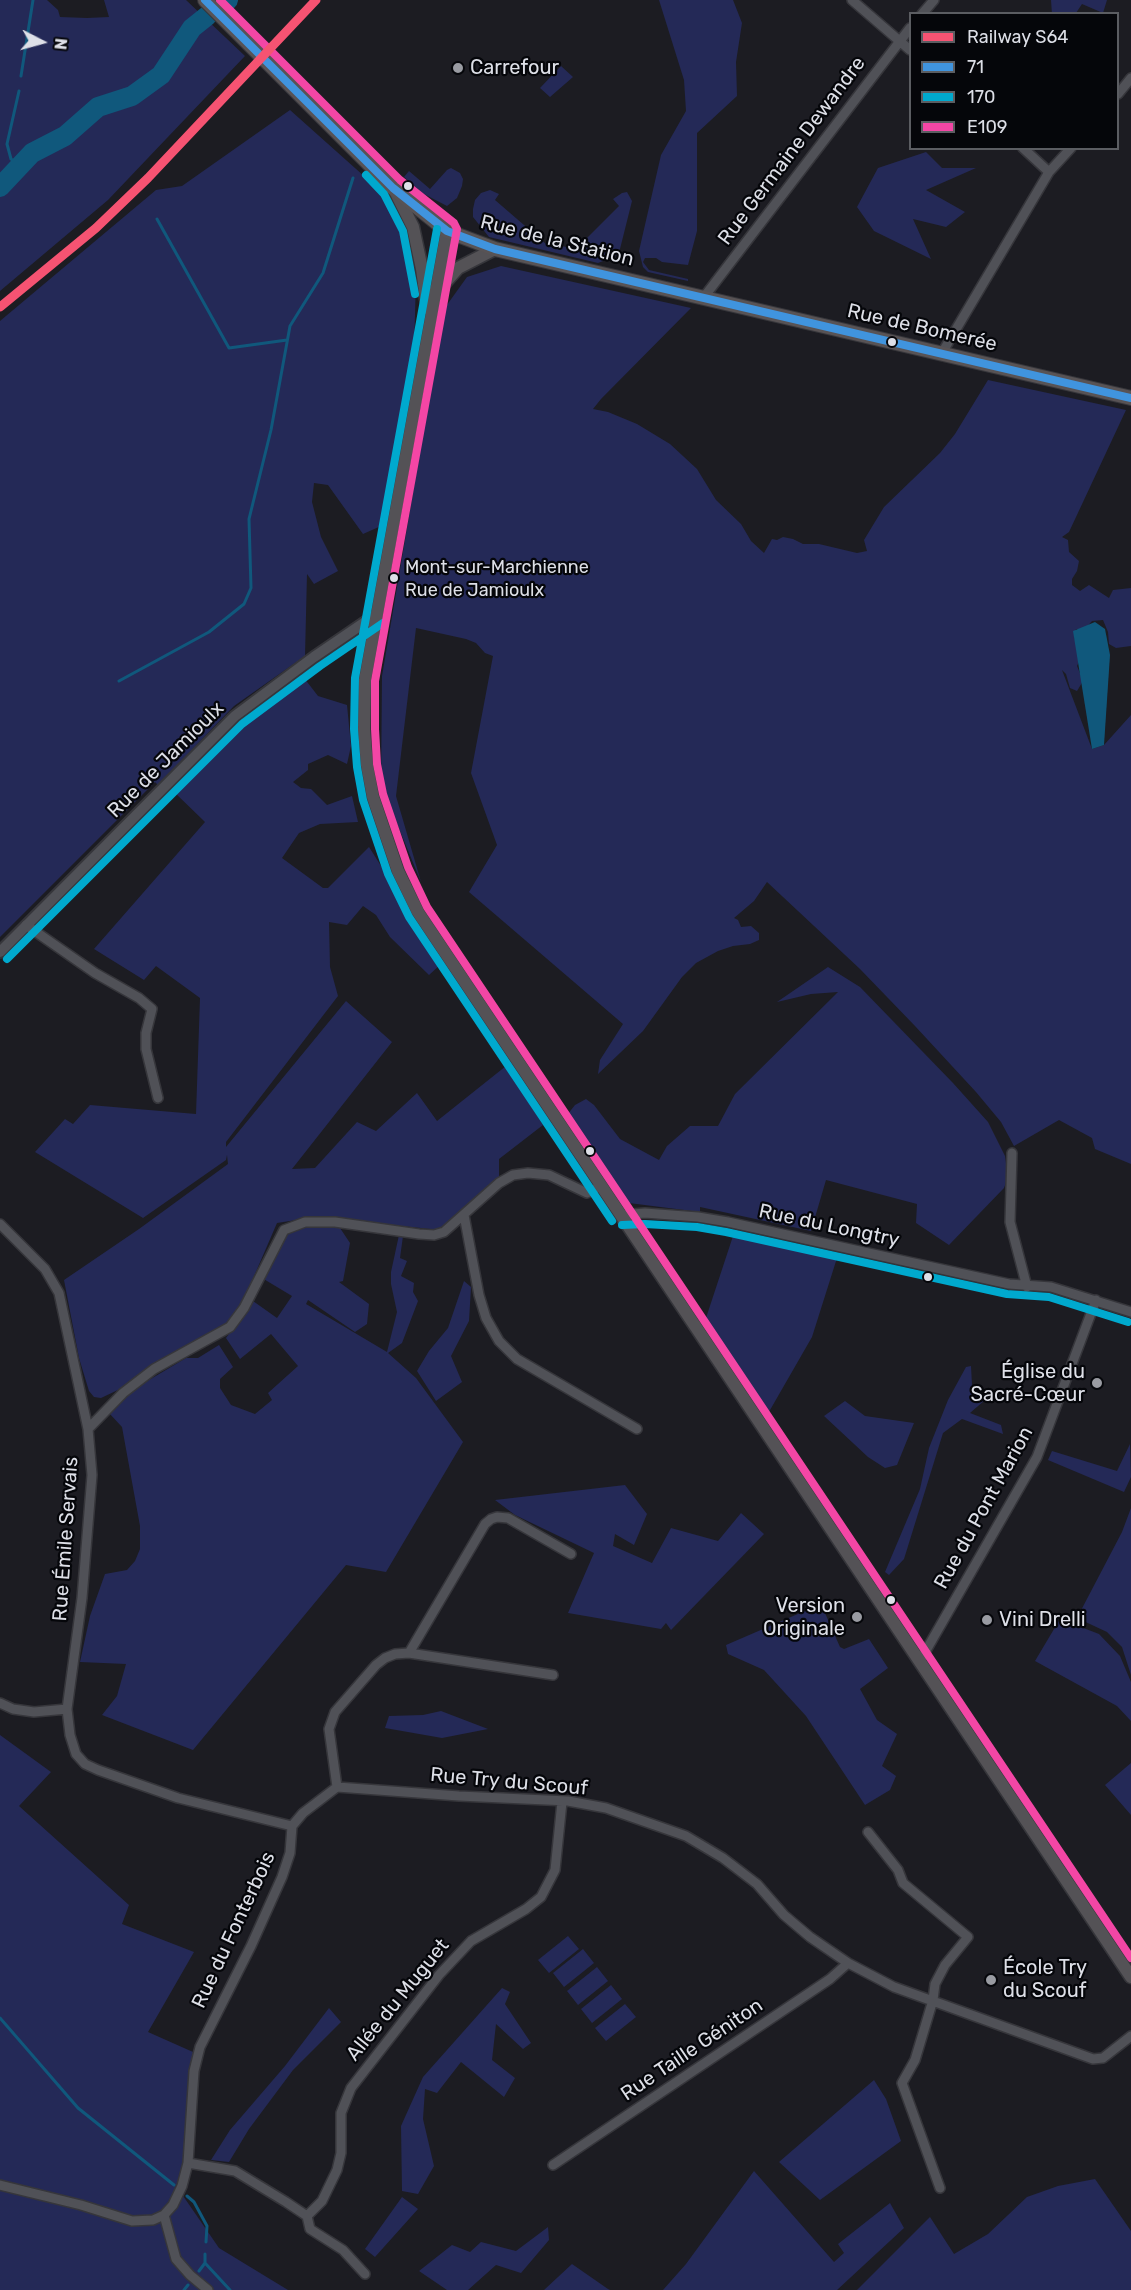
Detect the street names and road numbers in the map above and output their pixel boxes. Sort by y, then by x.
street label: Rue Germaine Dewandre [713,52,871,250]
street label: Rue de la Station [478,210,636,272]
street label: Rue de Bomerée [845,299,999,357]
street label: Rue de Jamioulx [103,697,229,823]
street label: Rue du Longtry [757,1199,901,1253]
street label: Rue du Pont Marion [929,1423,1039,1593]
street label: Rue Émile Servais [48,1456,84,1622]
street label: Rue Try du Scouf [429,1763,589,1801]
street label: Rue du Fonterbois [187,1848,281,2012]
street label: Allée du Muguet [341,1934,455,2066]
street label: Rue Taille Géniton [617,1994,767,2106]

